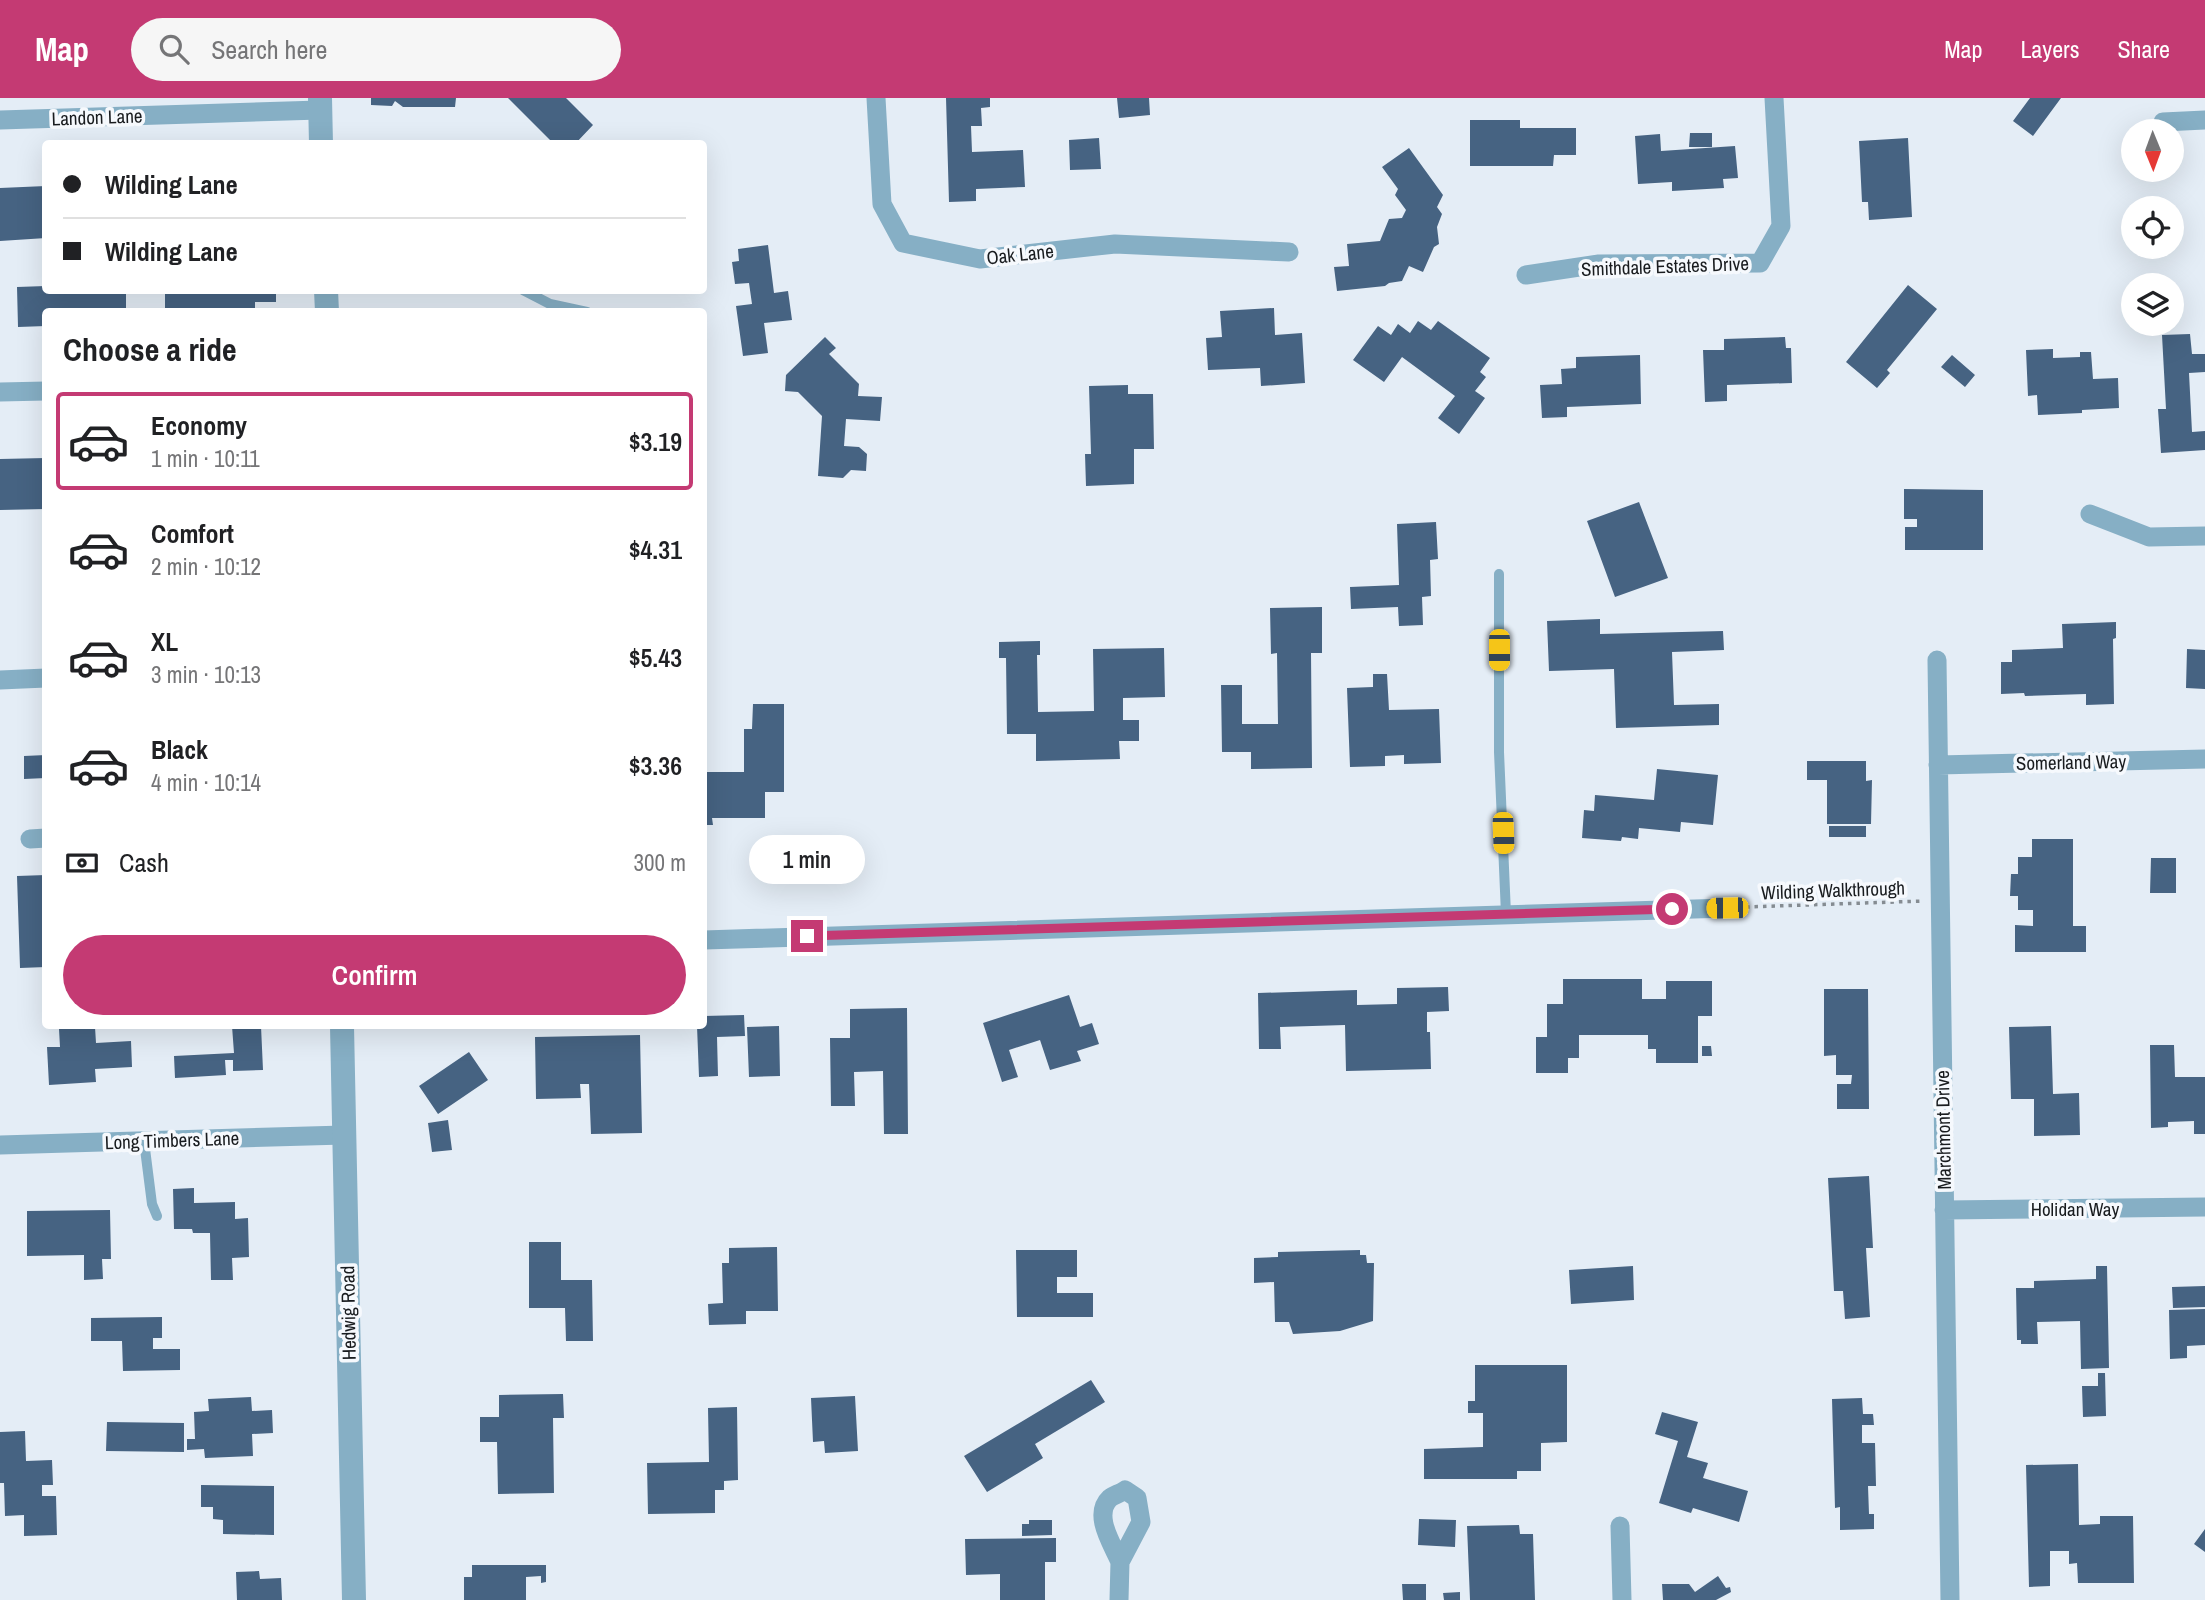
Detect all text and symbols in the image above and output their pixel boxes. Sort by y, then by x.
search box [131,18,621,81]
text: Map [35,27,89,71]
icon: search [155,30,193,68]
text: Search here [211,32,327,67]
text: Map [1944,33,1982,65]
text: Layers [2020,33,2079,65]
text: Share [2117,33,2170,65]
street label: Landon Lane [51,102,143,132]
north arrow [2121,119,2184,182]
map controls [2121,119,2184,336]
text: Wilding Lane [105,167,238,202]
button: locate [2121,196,2184,259]
text: Wilding Lane [105,234,238,269]
street label: Oak Lane [985,238,1055,270]
street label: Smithdale Estates Drive [1581,250,1749,282]
button: layers [2121,273,2184,336]
text: Choose a ride [63,328,237,371]
text: Economy [151,408,247,443]
icon: car [67,410,130,473]
text: $3.19 [629,424,682,459]
text: 1 min · 10:11 [151,443,260,474]
text: Comfort [151,516,234,551]
icon: car [67,518,130,581]
text: $4.31 [629,532,682,567]
text: 2 min · 10:12 [151,551,261,582]
text: XL [151,624,178,659]
icon: car [67,626,130,689]
car [1489,629,1510,671]
text: $5.43 [629,640,682,675]
text: 3 min · 10:13 [151,659,261,690]
text: Black [151,732,208,767]
icon: car [67,734,130,797]
text: $3.36 [629,748,682,783]
street label: Somerland Way [2016,748,2127,776]
text: 4 min · 10:14 [151,767,261,798]
car [1492,812,1515,854]
callout: 1 min [749,834,865,884]
icon: cash [63,844,101,882]
text: 1 min [783,844,831,875]
text: Cash [119,845,169,880]
text: 300 m [634,847,686,878]
street label: Wilding Walkthrough [1761,874,1905,906]
route start [1656,893,1688,925]
car [1706,897,1749,919]
route end [791,920,823,952]
button: Confirm [63,935,686,1015]
street label: Marchmont Drive [1929,1070,1957,1190]
street label: Long Timbers Lane [104,1125,240,1155]
street label: Holidan Way [2031,1196,2120,1222]
street label: Hedwig Road [334,1266,362,1360]

